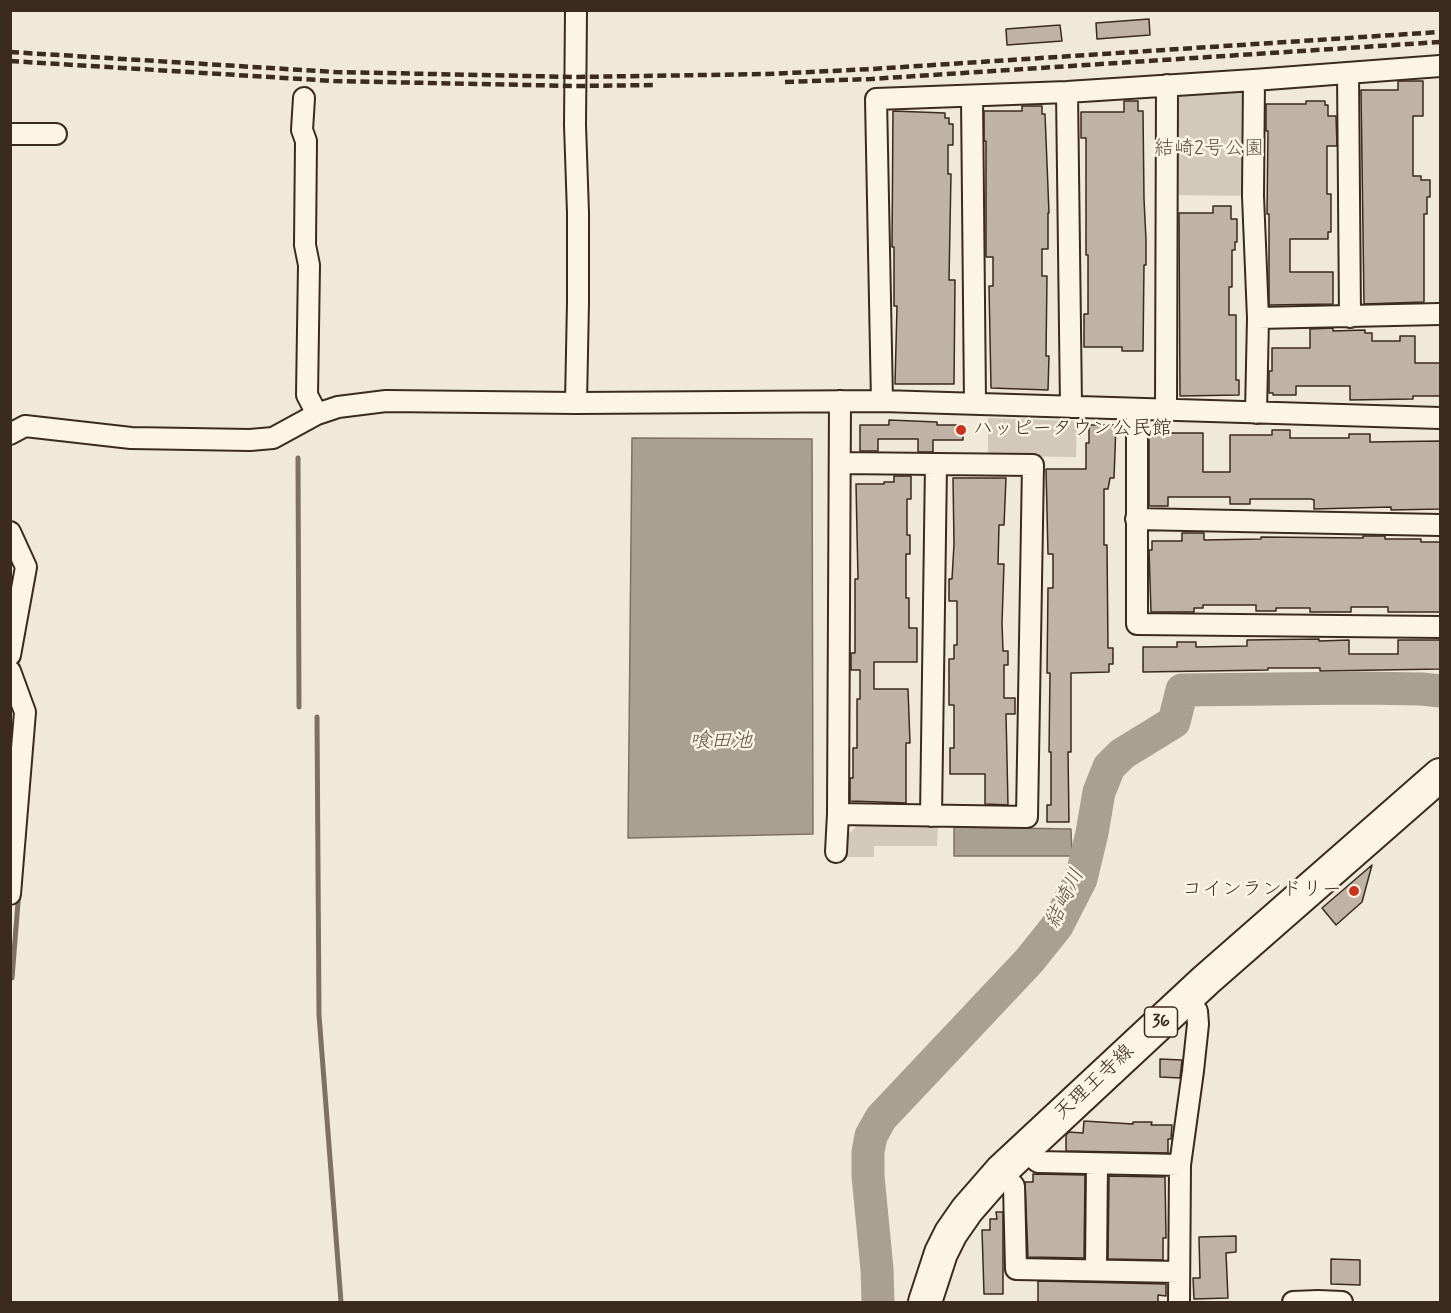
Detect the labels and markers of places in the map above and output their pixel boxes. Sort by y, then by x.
place label: ハッピータウン公民館 [973,418,1172,442]
marker: ハッピータウン公民館 [954,423,968,437]
place label: コインランドリー [1182,879,1342,903]
marker: コインランドリー [1347,884,1361,898]

